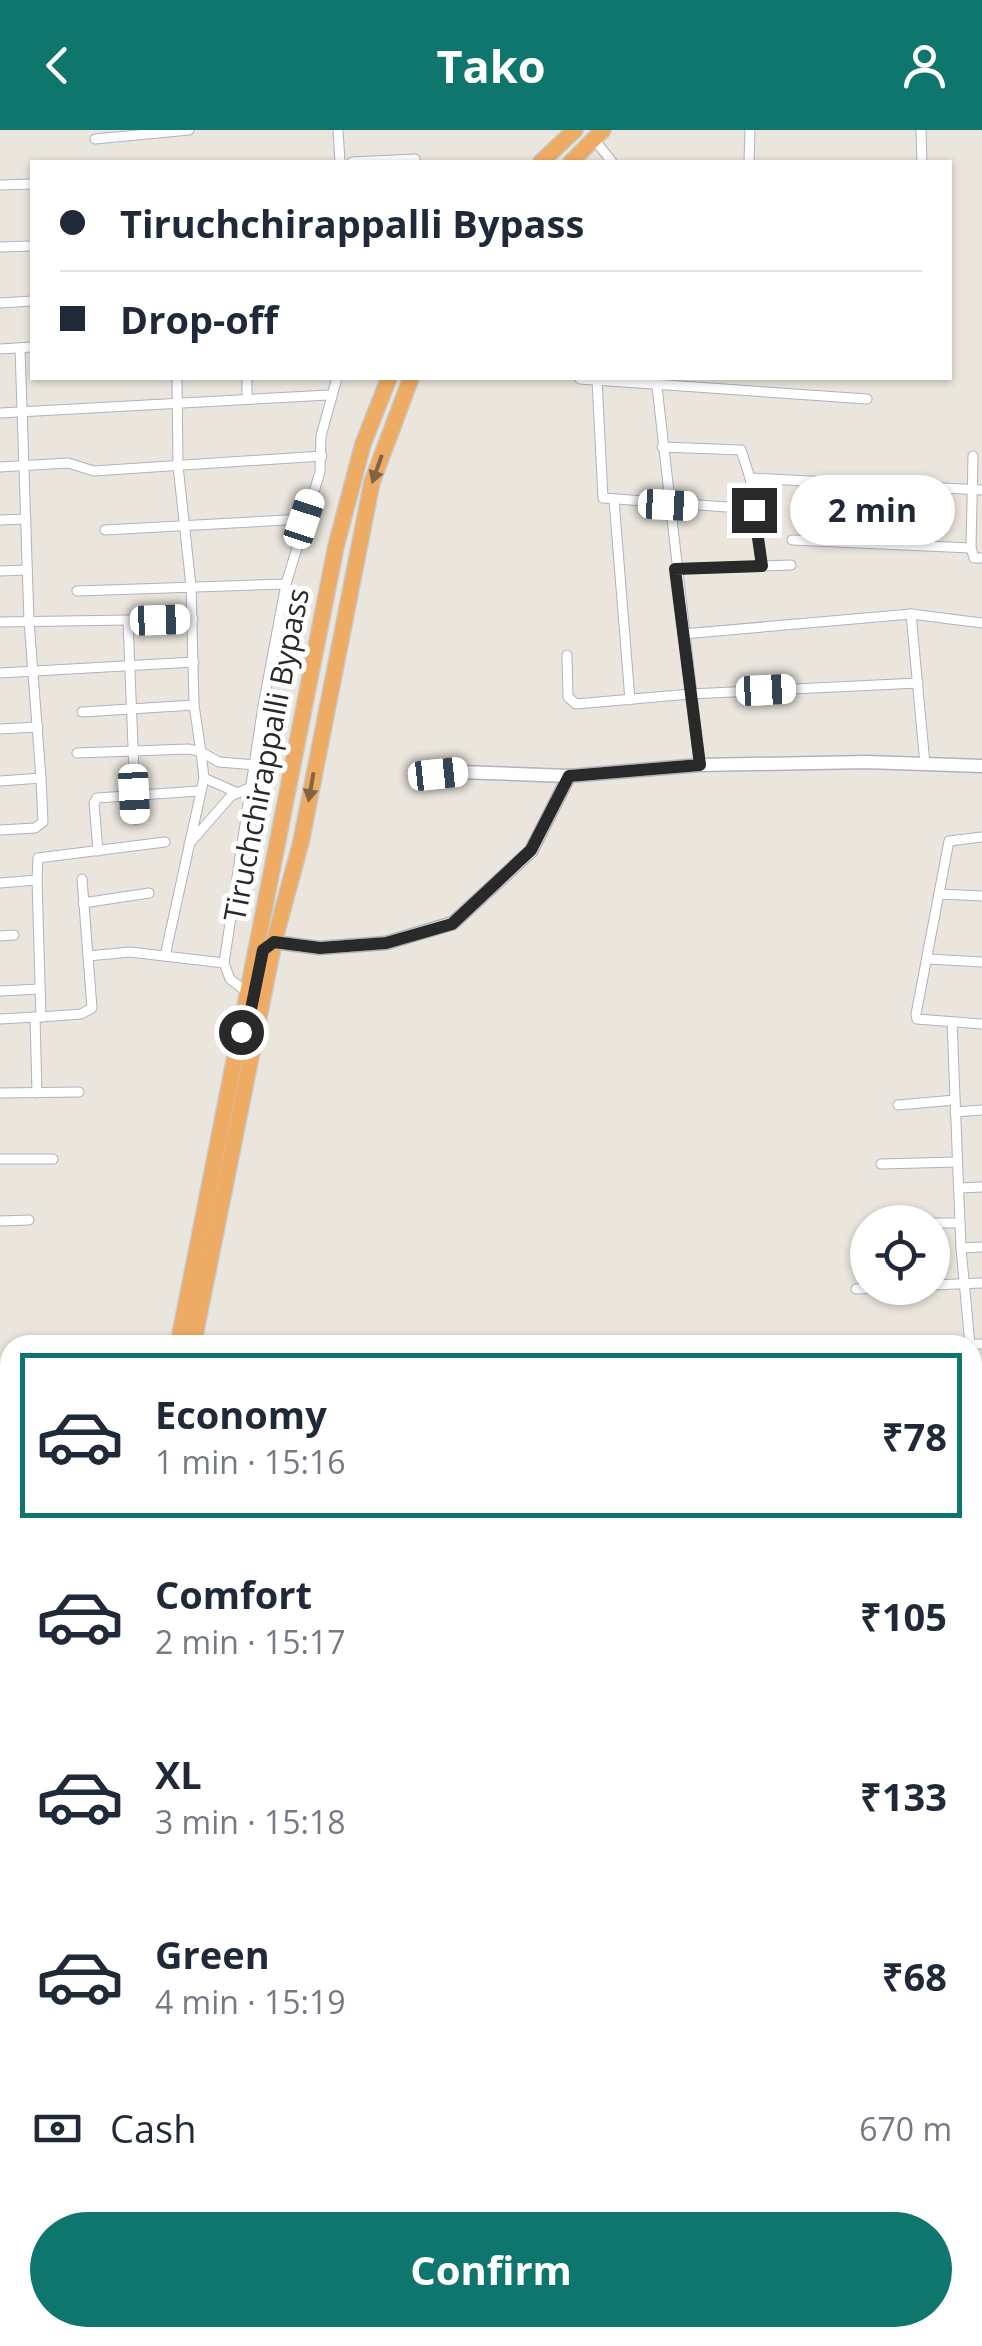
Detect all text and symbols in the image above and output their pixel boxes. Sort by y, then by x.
text: Tako [436,35,546,96]
icon: back [30,38,85,93]
icon: person [897,38,952,93]
text: Tiruchchirappalli Bypass [120,197,584,249]
text: Drop-off [120,293,278,345]
one-way arrow [369,455,384,485]
callout: 2 min [789,475,954,545]
car [280,486,328,552]
car [637,488,699,522]
route end [732,488,777,533]
text: 2 min [828,488,917,531]
street label: Tiruchchirappalli Bypass [213,585,318,925]
car [129,604,191,636]
car [735,673,797,707]
car [407,756,469,792]
car [117,763,151,825]
one-way arrow [303,772,318,803]
route start [219,1010,264,1055]
map controls [850,1205,950,1305]
button: locate [850,1205,950,1305]
text: Economy [155,1388,327,1440]
icon: car [35,1391,125,1481]
text: ₹78 [882,1410,947,1462]
text: 1 min · 15:16 [155,1440,346,1483]
text: Comfort [155,1568,312,1620]
icon: car [35,1571,125,1661]
text: ₹105 [860,1590,947,1642]
text: 2 min · 15:17 [155,1620,346,1663]
text: XL [155,1748,202,1800]
icon: car [35,1751,125,1841]
text: ₹133 [860,1770,947,1822]
text: 3 min · 15:18 [155,1800,346,1843]
text: Green [155,1928,270,1980]
icon: car [35,1931,125,2021]
text: ₹68 [882,1950,947,2002]
text: 4 min · 15:19 [155,1980,346,2023]
icon: cash [30,2101,85,2156]
text: Cash [110,2102,196,2154]
text: 670 m [859,2107,952,2150]
button: Confirm [30,2212,952,2327]

